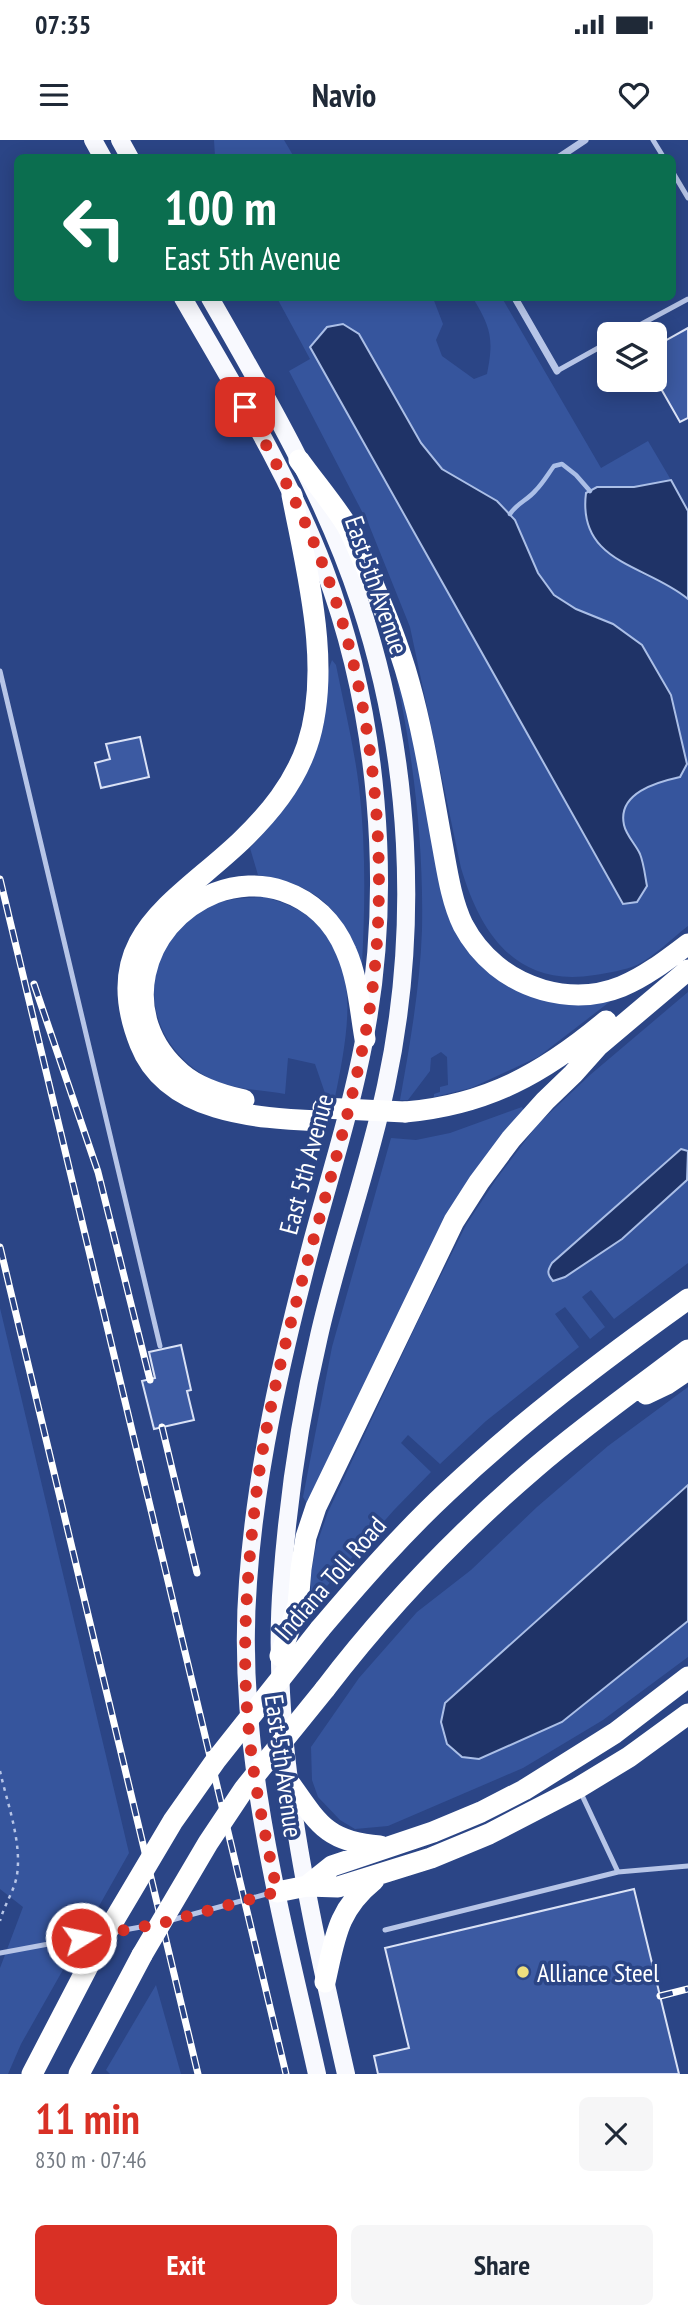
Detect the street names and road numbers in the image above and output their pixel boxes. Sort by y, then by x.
street label: East 5th Avenue [338,512,416,658]
street label: East 5th Avenue [271,1090,341,1238]
street label: Indiana Toll Road [267,1509,393,1647]
street label: East 5th Avenue [258,1692,310,1840]

